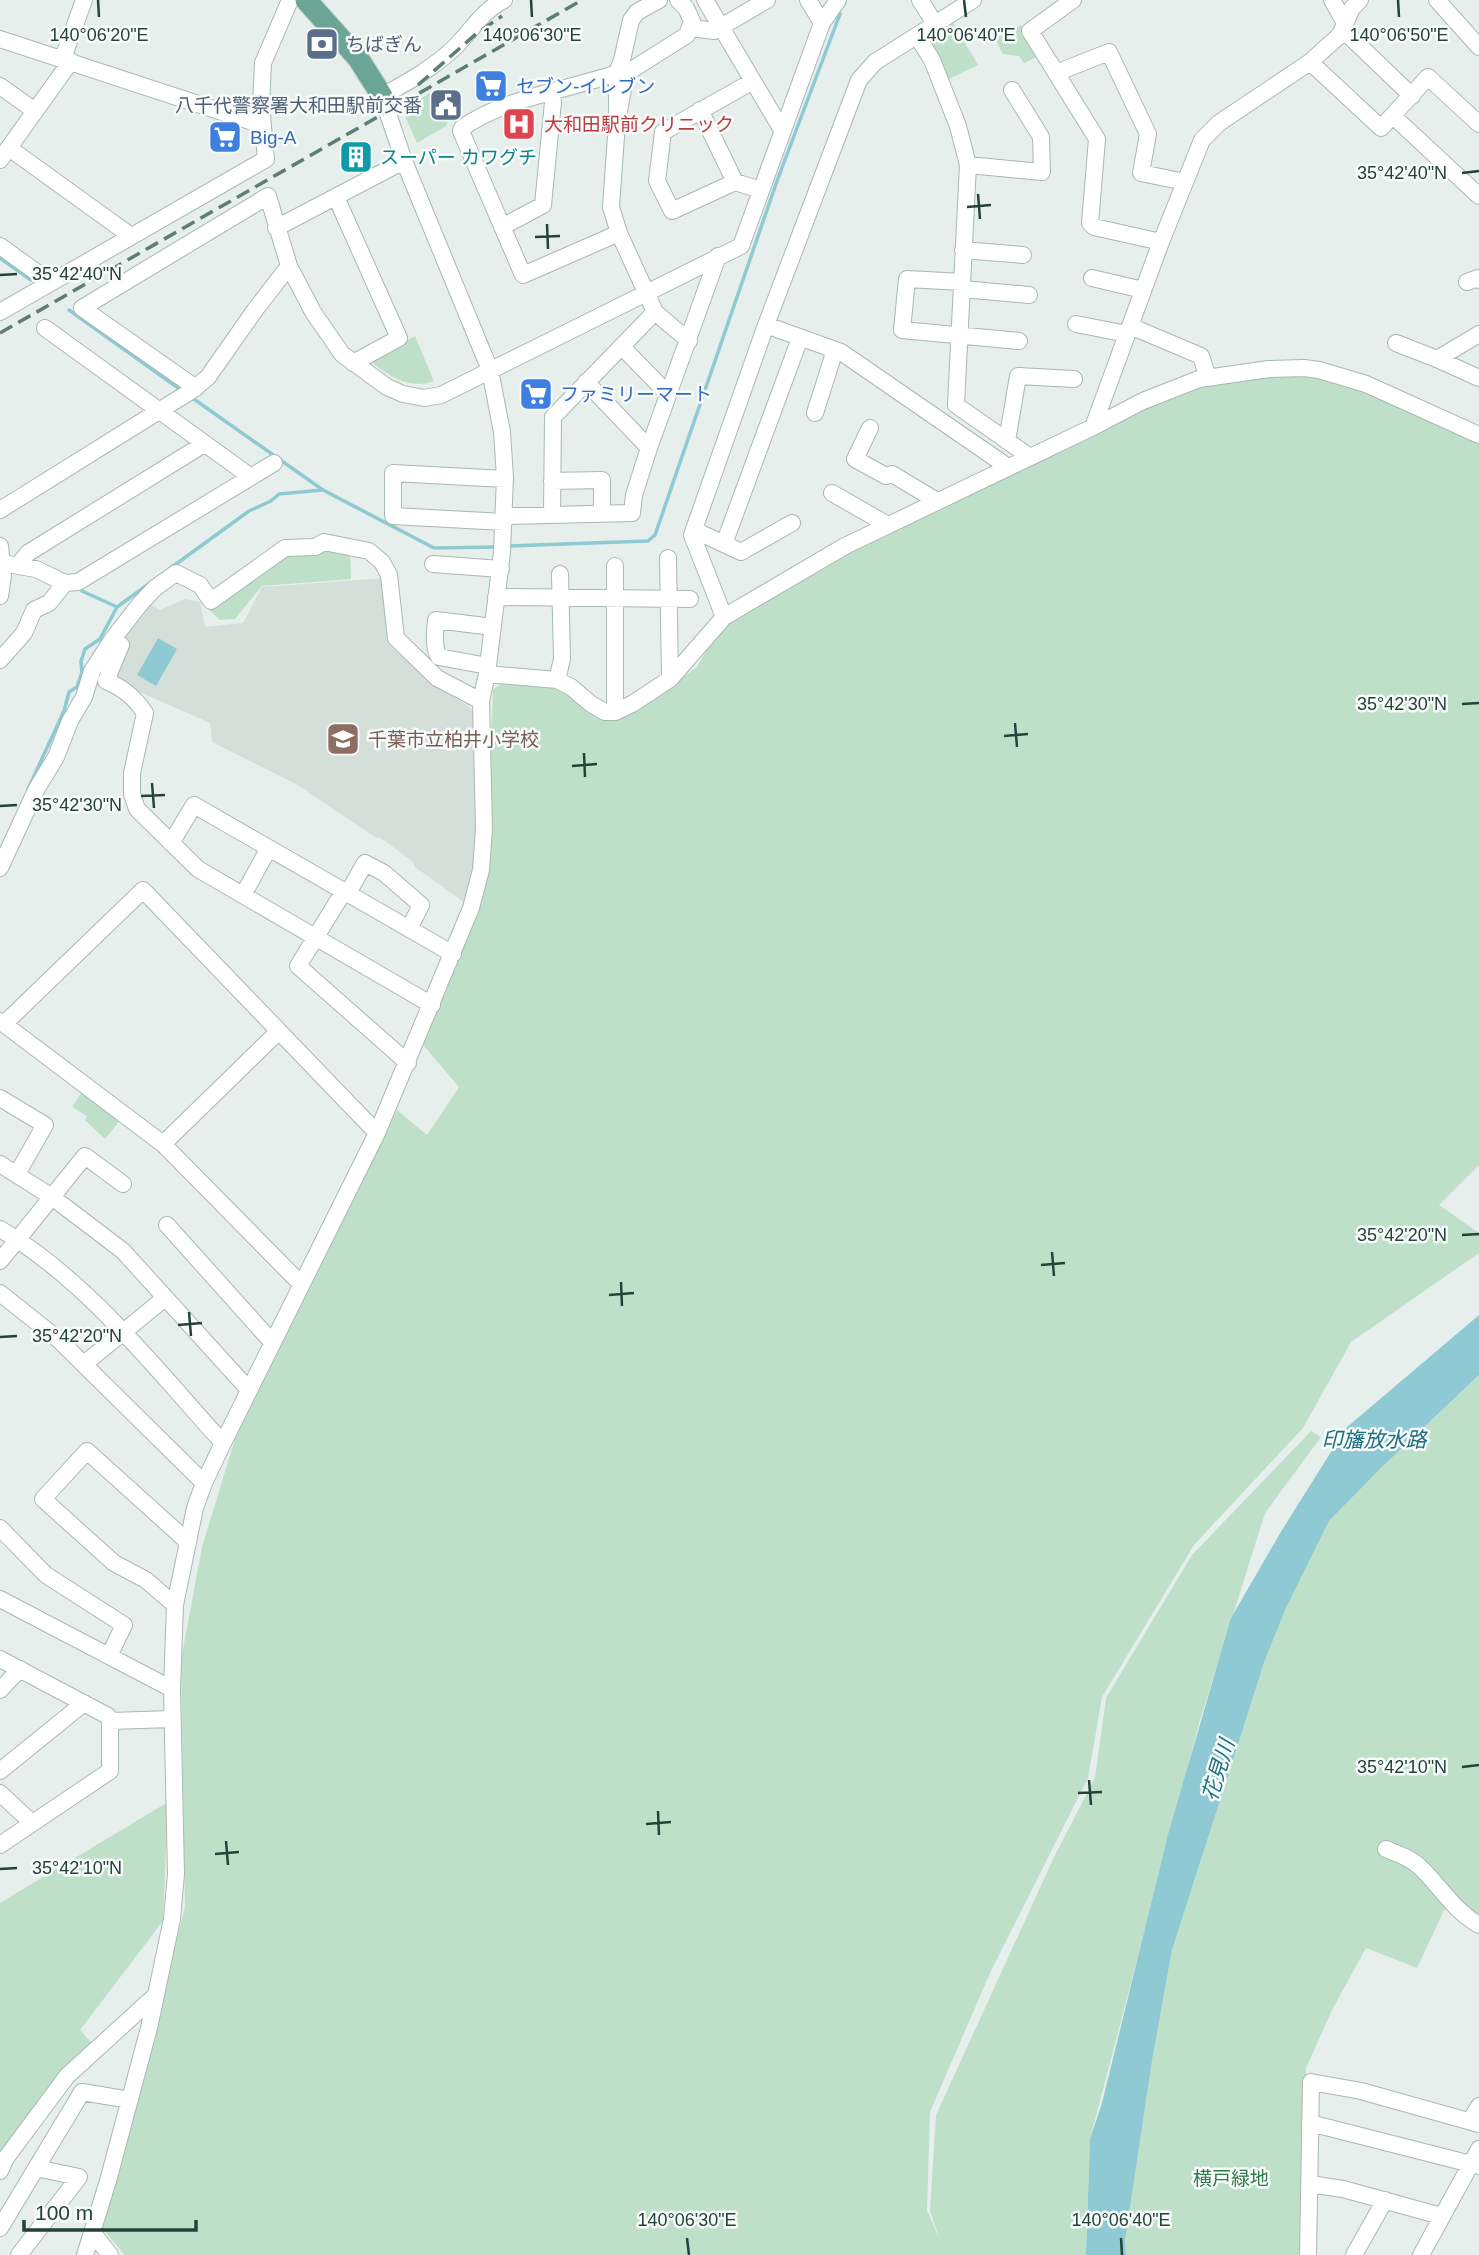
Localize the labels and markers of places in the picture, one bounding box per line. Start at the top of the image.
bank icon: ちばぎん [303,25,341,63]
place label: ちばぎん [346,34,422,55]
supermarket icon: セブン-イレブン [472,67,510,105]
place label: セブン-イレブン [516,76,655,97]
public building icon: 八千代警察署大和田駅前交番 [427,86,465,124]
place label: 八千代警察署大和田駅前交番 [175,95,422,116]
hospital icon: 大和田駅前クリニック [500,105,538,143]
place label: 大和田駅前クリニック [544,114,734,135]
supermarket icon: Big-A [206,118,244,156]
place label: Big-A [250,127,297,148]
building icon: スーパー カワグチ [337,138,375,176]
place label: スーパー カワグチ [380,147,537,168]
supermarket icon: ファミリーマート [517,375,555,413]
place label: ファミリーマート [560,384,712,405]
school or university icon: 千葉市立柏井小学校 [324,720,362,758]
place label: 千葉市立柏井小学校 [368,729,539,750]

